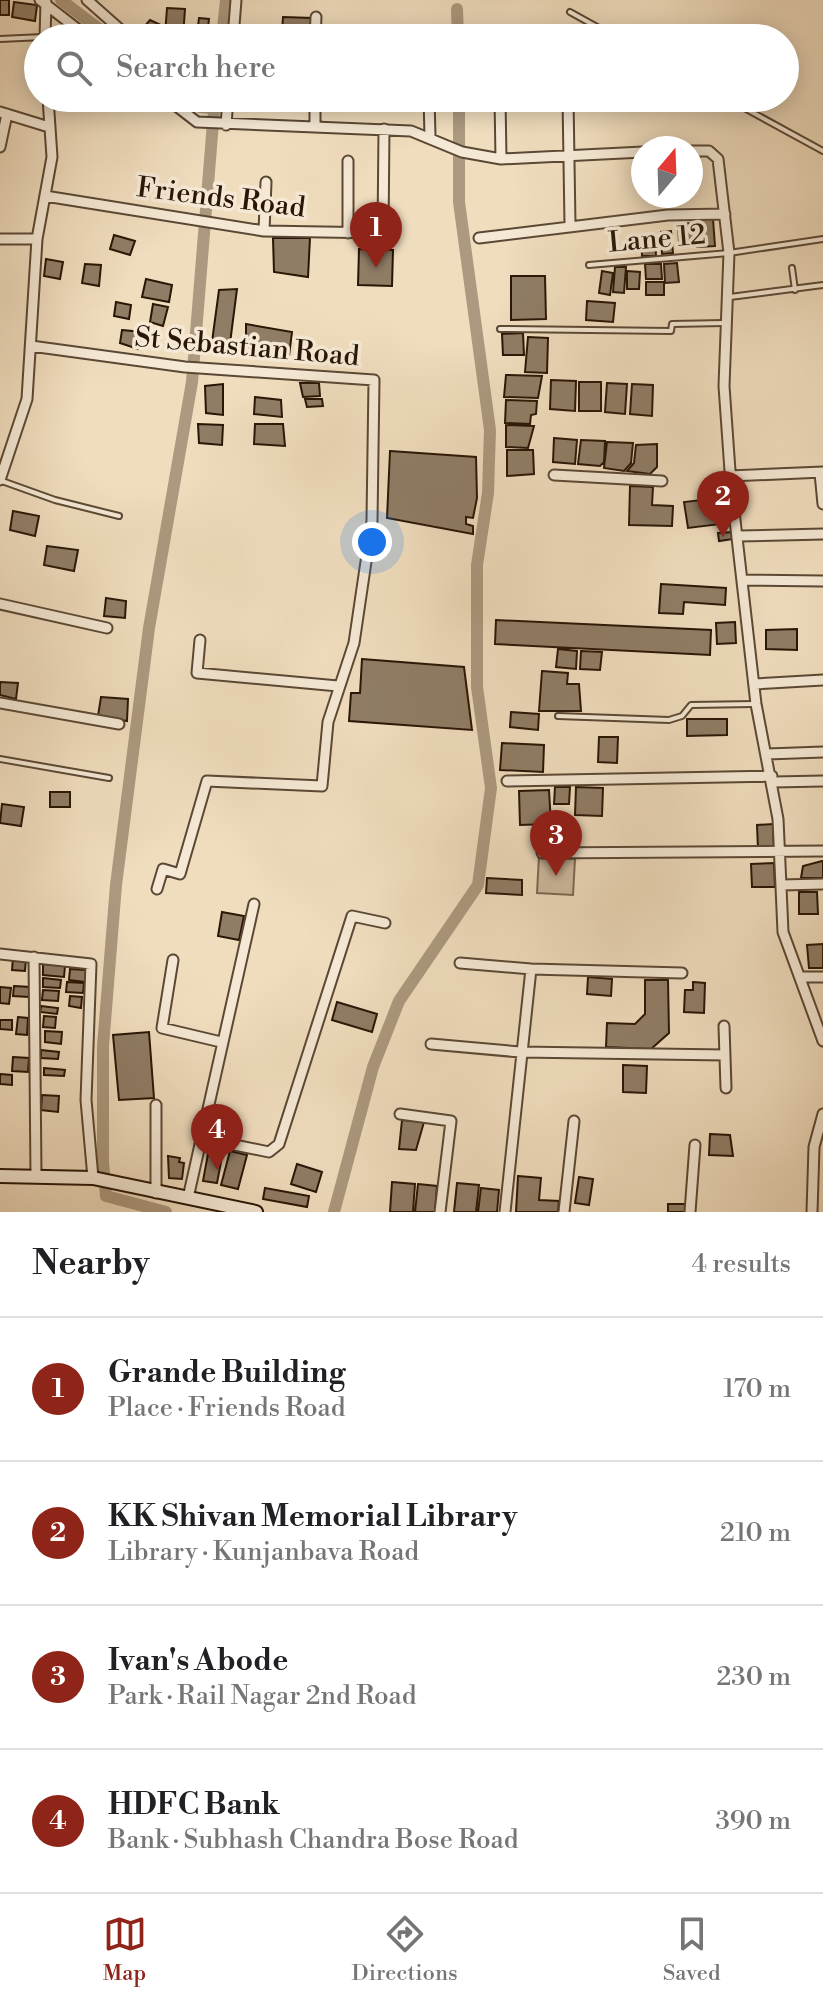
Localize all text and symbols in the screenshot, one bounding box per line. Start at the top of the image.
search box [24,24,799,112]
icon: search [52,46,96,90]
text: Search here [116,49,276,87]
north arrow [631,136,703,208]
street label: Friends Road [135,170,307,226]
pin: 1 [350,202,402,268]
street label: Lane 12 [607,217,707,261]
street label: St Sebastian Road [133,320,361,374]
pin: 2 [697,471,749,537]
your location [352,522,392,562]
pin: 3 [530,810,582,876]
pin: 4 [191,1104,243,1170]
text: Nearby [32,1243,150,1285]
text: 4 results [692,1248,791,1280]
text: Grande Building [108,1354,345,1392]
text: 1 [52,1373,64,1405]
text: 170 m [723,1373,791,1405]
text: Place · Friends Road [108,1392,345,1424]
text: KK Shivan Memorial Library [108,1498,517,1536]
text: 2 [50,1517,66,1549]
text: 210 m [720,1517,791,1549]
text: Library · Kunjanbava Road [108,1536,419,1568]
text: Ivan's Abode [108,1642,288,1680]
text: 3 [50,1661,66,1693]
text: 230 m [716,1661,791,1693]
text: Park · Rail Nagar 2nd Road [108,1680,417,1712]
text: HDFC Bank [108,1786,280,1824]
text: 4 [49,1805,67,1837]
text: 390 m [716,1805,791,1837]
text: Bank · Subhash Chandra Bose Road [108,1824,518,1856]
tab: Map [103,1912,147,1987]
tab: Directions [352,1912,458,1987]
tab: Saved [663,1912,720,1987]

